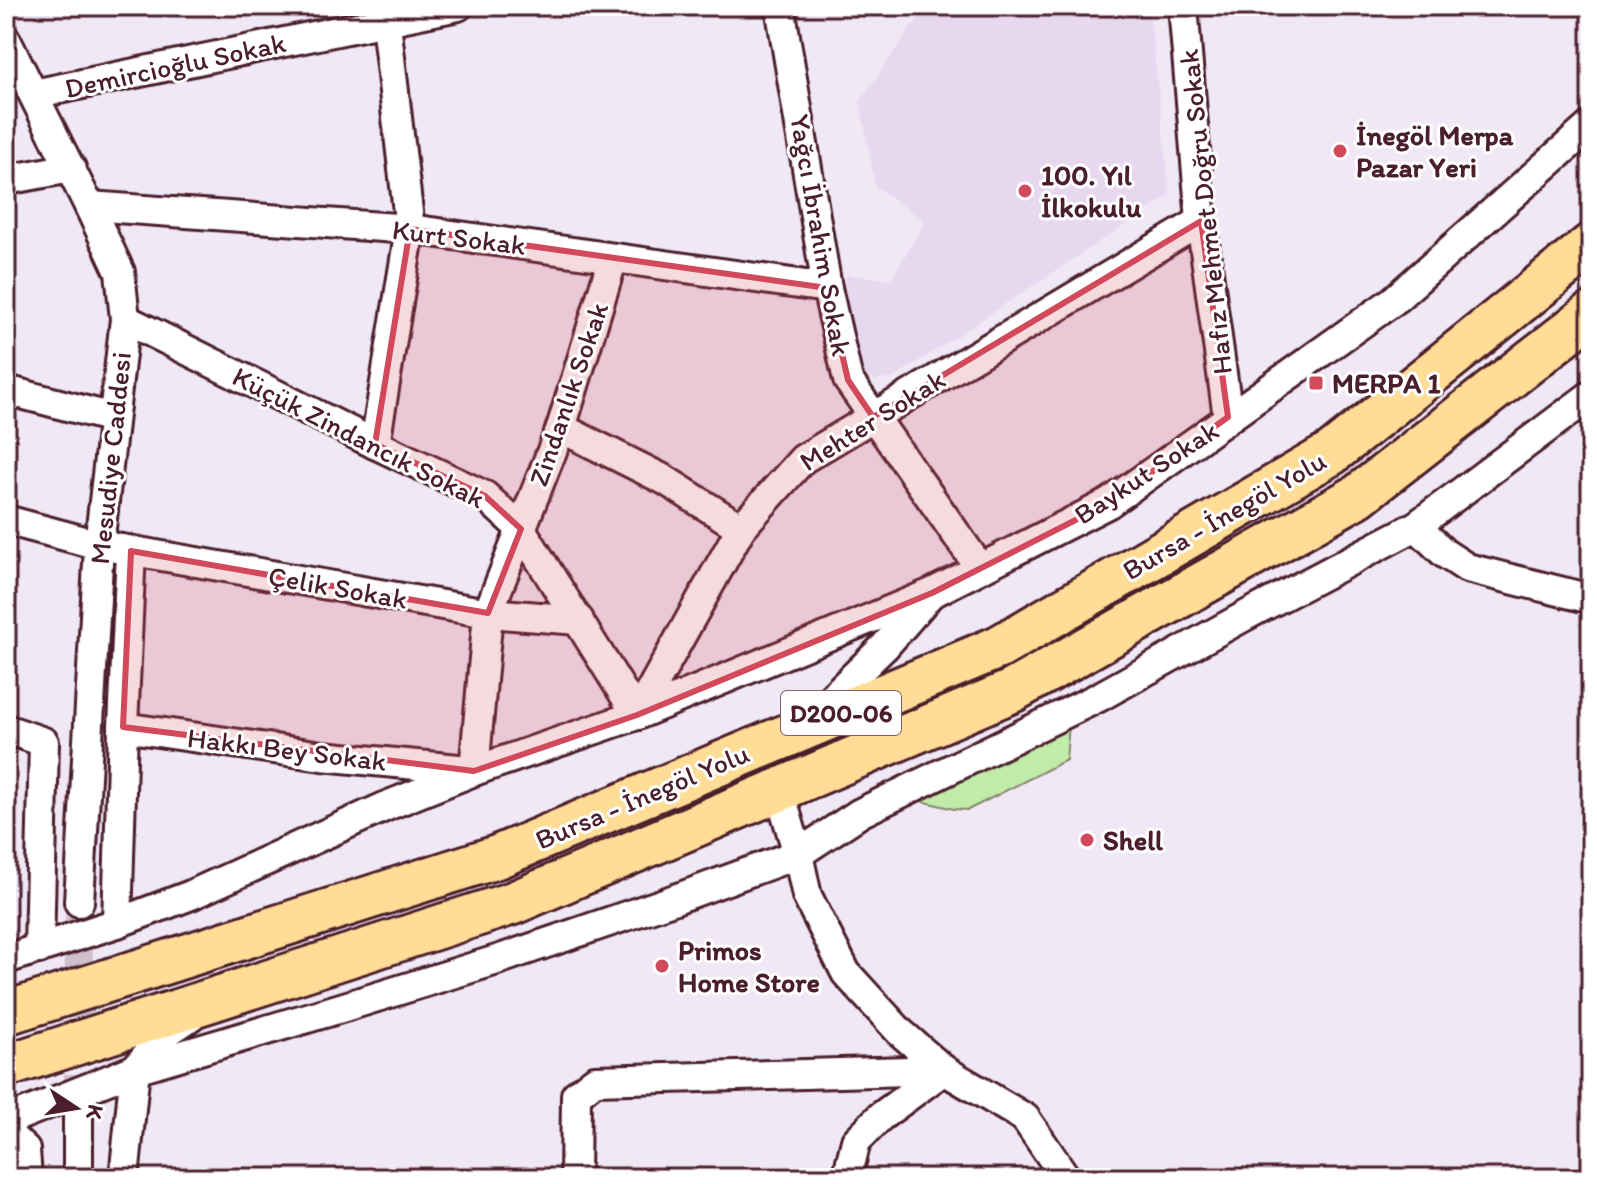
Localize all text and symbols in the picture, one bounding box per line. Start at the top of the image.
street label: Demircioğlu Sokak [61,25,289,105]
street label: Hafız Mehmet Doğru Sokak [1171,47,1239,376]
street label: Yağcı İbrahim Sokak [783,111,859,359]
place label: İnegöl Merpa Pazar Yeri [1356,118,1514,184]
marker: İnegöl Merpa Pazar Yeri [1331,142,1349,160]
place label: 100. Yıl İlkokulu [1041,158,1142,224]
marker: 100. Yıl İlkokulu [1016,182,1034,200]
street label: Kurt Sokak [390,212,528,262]
street label: Zindanlık Sokak [521,297,616,490]
street label: Mesudiye Caddesi [82,350,138,566]
street label: Küçük Zindancık Sokak [227,359,491,516]
street label: Mehter Sokak [793,362,951,478]
place label: MERPA 1 [1332,366,1440,400]
marker: MERPA 1 [1307,374,1325,392]
street label: Baykut Sokak [1067,413,1225,531]
street label: Bursa - İnegöl Yolu [1116,443,1332,587]
street label: Çelik Sokak [266,558,411,616]
road number: D200-06 [781,691,901,735]
street label: Hakkı Bey Sokak [186,720,389,778]
street label: Bursa - İnegöl Yolu [530,736,754,856]
place label: Shell [1103,823,1163,857]
marker: Shell [1078,831,1096,849]
place label: Primos Home Store [678,933,820,999]
marker: Primos Home Store [653,957,671,975]
north arrow [36,1068,116,1148]
text: K [80,1102,110,1123]

